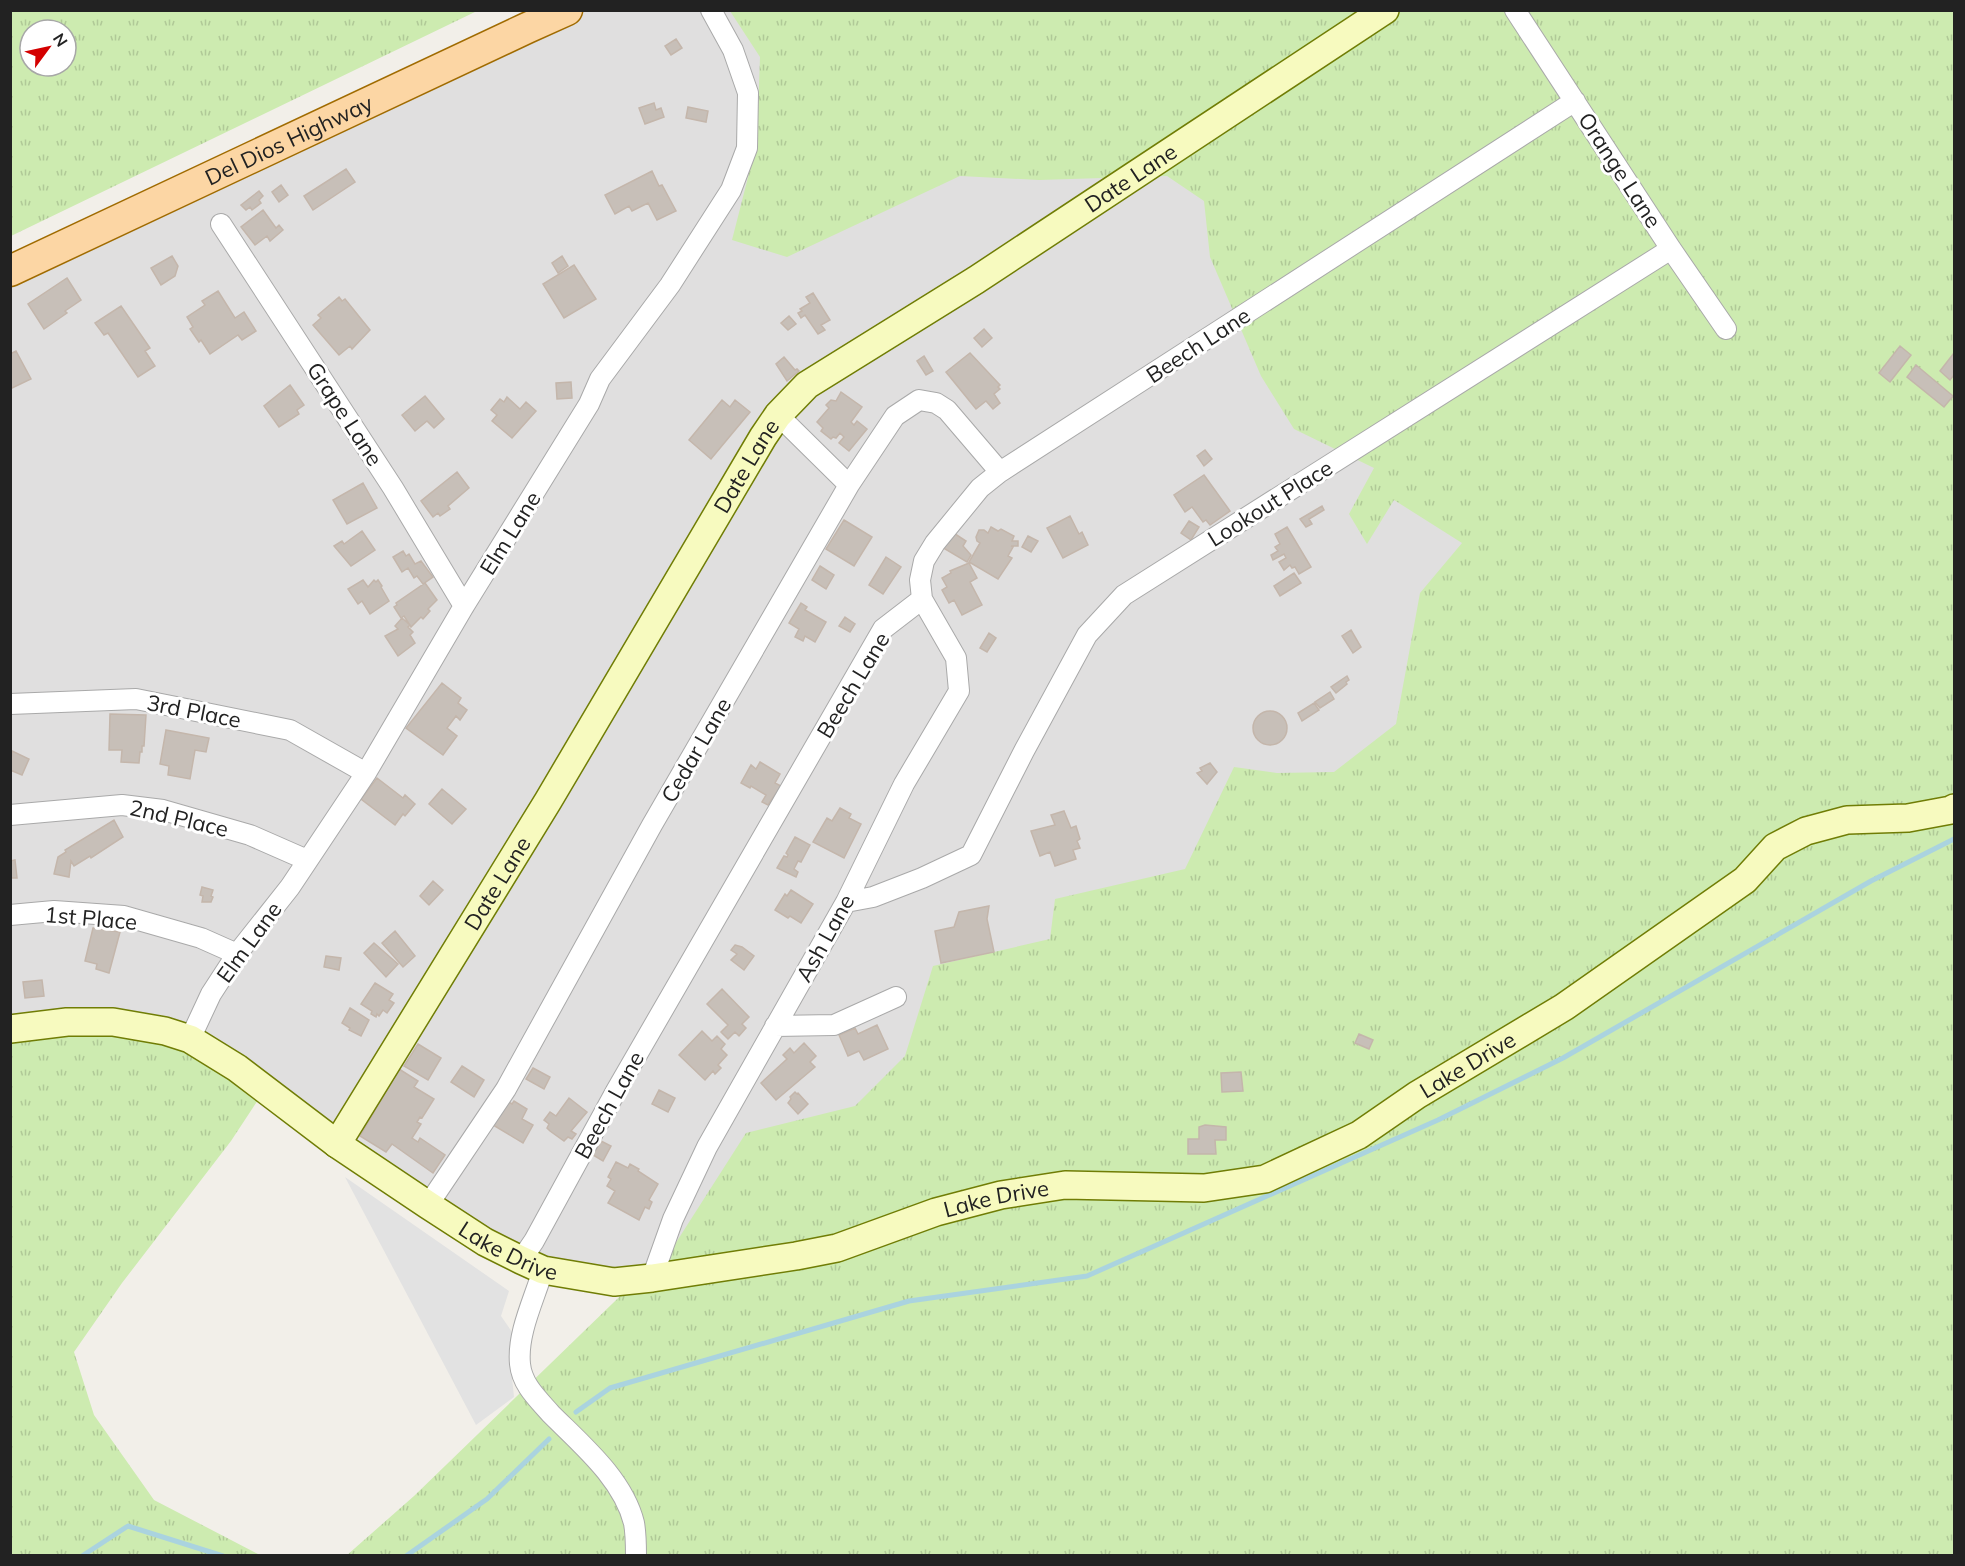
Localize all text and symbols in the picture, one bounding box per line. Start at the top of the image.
north arrow [18,18,78,78]
text: N [49,29,72,50]
street label: Del Dios Highway [200,88,377,191]
street label: Orange Lane [1572,107,1668,233]
street label: Date Lane [1079,137,1182,219]
street label: Beech Lane [1141,301,1255,389]
street label: Grape Lane [301,357,389,471]
street label: Date Lane [707,413,785,518]
street label: Lookout Place [1202,453,1338,553]
street label: Elm Lane [473,486,547,580]
street label: Beech Lane [810,627,896,743]
street label: 3rd Place [145,688,243,734]
street label: Cedar Lane [655,693,737,807]
street label: 2nd Place [127,793,231,843]
street label: Date Lane [458,831,537,935]
street label: Ash Lane [790,889,860,987]
street label: Elm Lane [210,896,288,988]
street label: 1st Place [44,900,138,936]
street label: Lake Drive [1414,1025,1521,1104]
street label: Beech Lane [568,1046,650,1164]
street label: Lake Drive [940,1174,1051,1223]
street label: Lake Drive [454,1215,560,1286]

